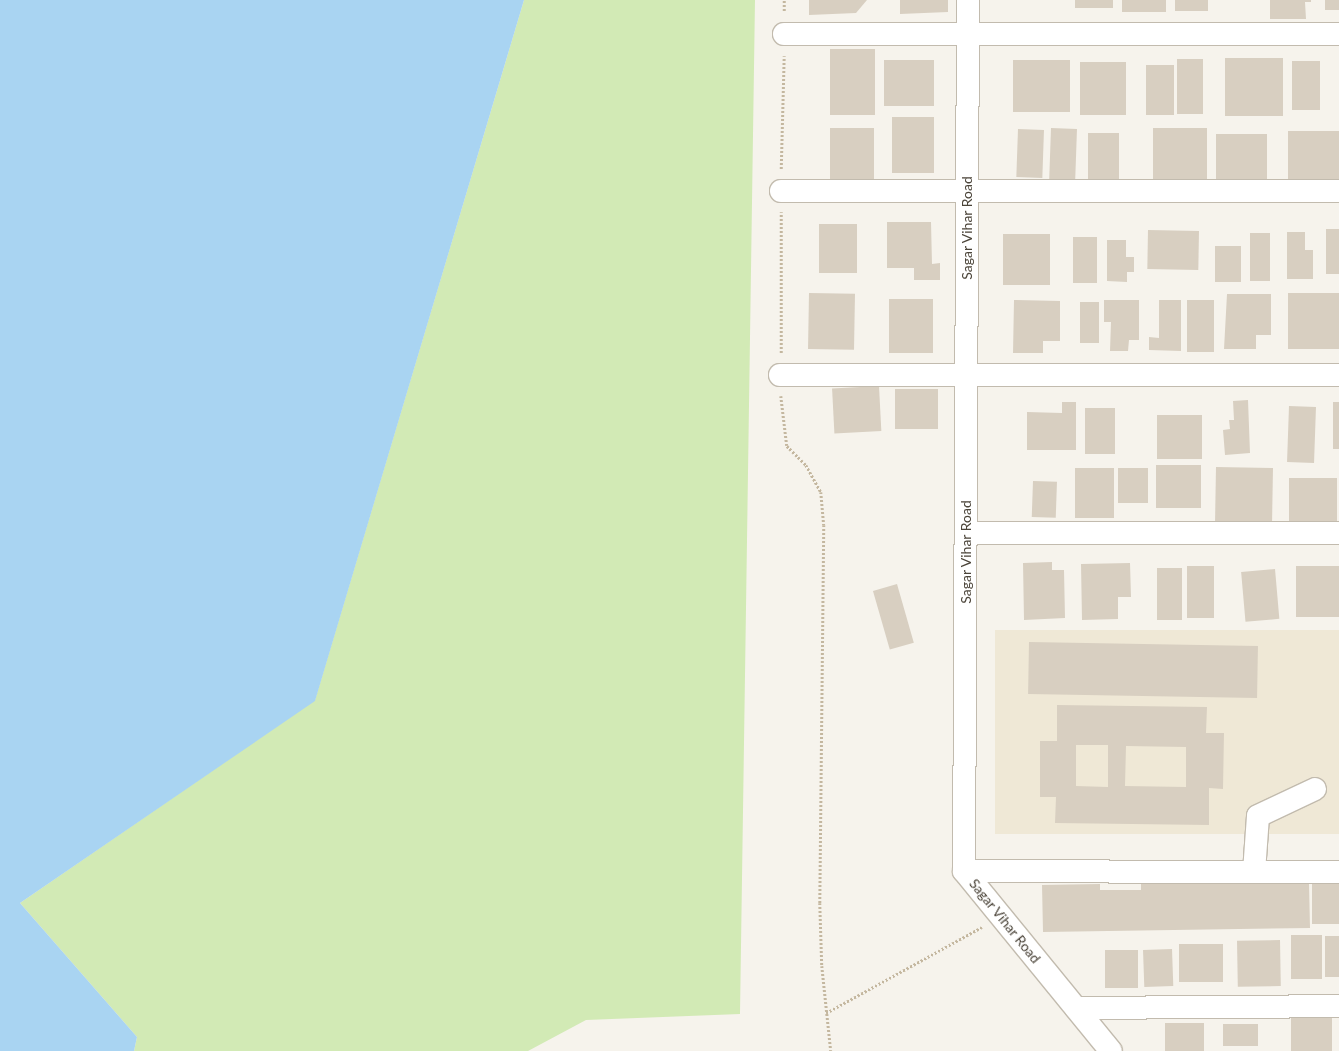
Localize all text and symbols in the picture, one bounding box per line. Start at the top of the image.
street label: Sagar Vihar Road [959,176,975,280]
street label: Sagar Vihar Road [958,500,974,604]
street label: Sagar Vihar Road [966,875,1044,967]

